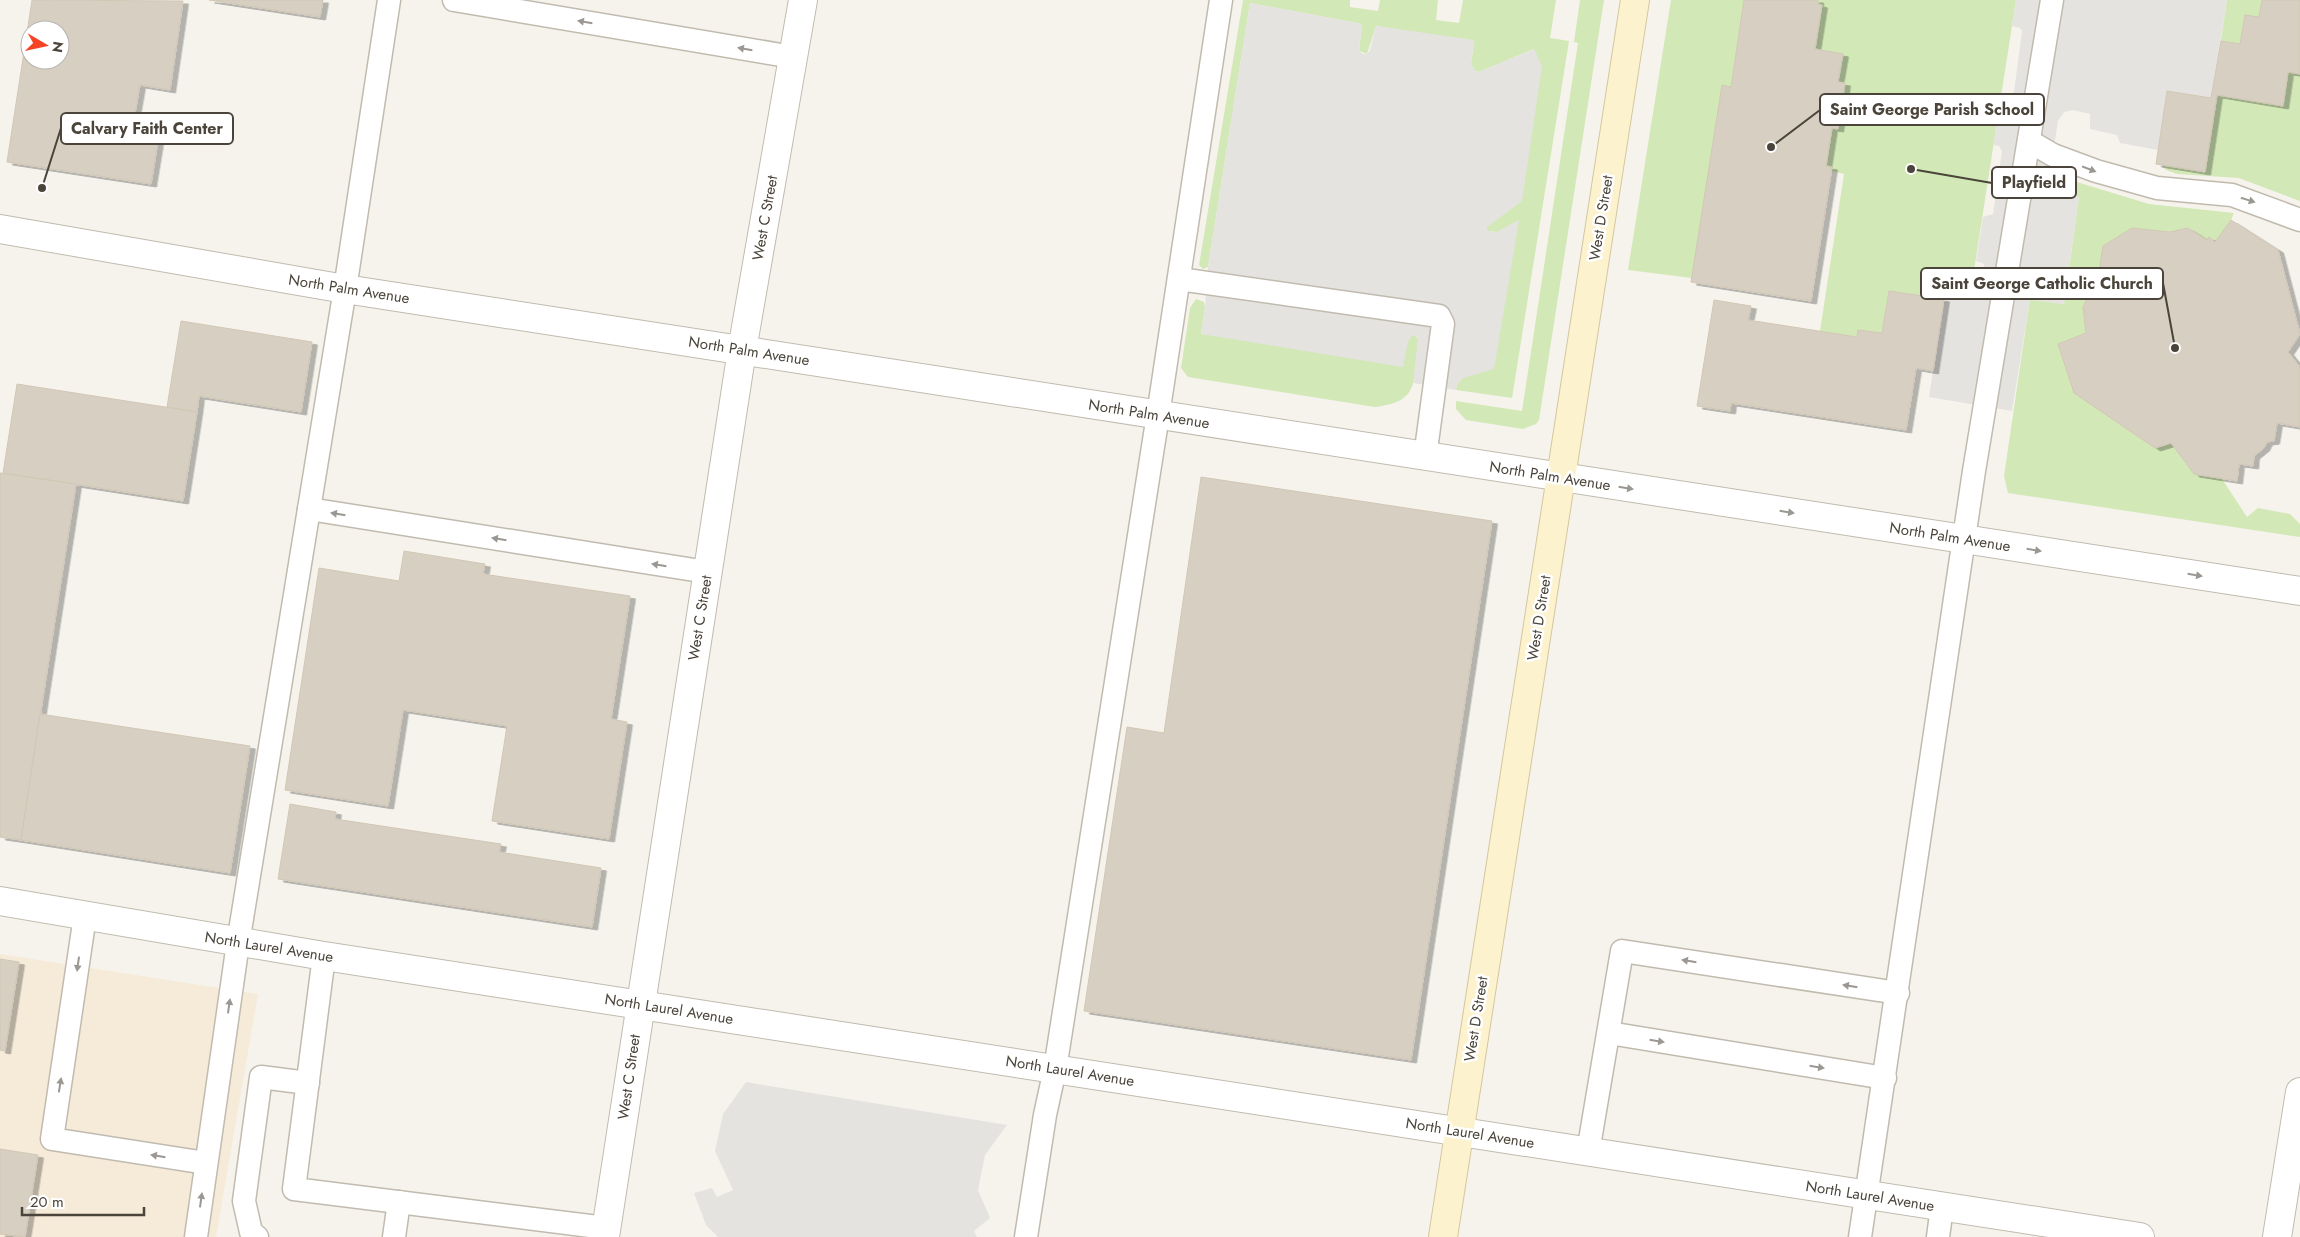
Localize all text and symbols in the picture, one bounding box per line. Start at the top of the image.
one-way arrow [576,18,592,26]
north arrow [20,20,70,70]
text: N [47,40,69,54]
one-way arrow [737,45,753,53]
callout: Saint George Parish School [1820,94,2044,125]
text: Saint George Parish School [1830,98,2034,121]
callout: Calvary Faith Center [61,113,233,144]
text: Calvary Faith Center [71,117,224,140]
one-way arrow [2082,165,2096,173]
callout: Playfield [1992,167,2076,198]
text: Playfield [2002,171,2066,194]
street label: West C Street [747,173,783,262]
street label: West D Street [1583,173,1619,262]
one-way arrow [2241,197,2256,205]
callout: Saint George Catholic Church [1921,268,2163,299]
street label: North Palm Avenue [287,269,411,309]
text: Saint George Catholic Church [1931,272,2153,295]
street label: North Palm Avenue [687,331,811,371]
street label: North Palm Avenue [1087,394,1211,434]
street label: North Palm Avenue [1488,456,1612,496]
one-way arrow [1619,484,1635,492]
one-way arrow [1779,509,1795,517]
one-way arrow [330,510,346,518]
street label: North Palm Avenue [1888,517,2012,557]
one-way arrow [490,535,506,543]
one-way arrow [2027,546,2043,554]
one-way arrow [651,560,667,568]
one-way arrow [2187,571,2203,579]
street label: West C Street [682,573,718,662]
street label: West D Street [1521,573,1557,662]
street label: North Laurel Avenue [203,926,335,968]
one-way arrow [74,957,82,973]
one-way arrow [1681,957,1697,965]
street label: West D Street [1458,974,1494,1063]
one-way arrow [1841,981,1857,989]
street label: North Laurel Avenue [603,988,735,1030]
one-way arrow [225,998,233,1014]
street label: West C Street [612,1032,646,1121]
one-way arrow [1649,1037,1665,1045]
street label: North Laurel Avenue [1004,1050,1136,1092]
one-way arrow [1809,1063,1825,1071]
one-way arrow [57,1077,65,1093]
street label: North Laurel Avenue [1404,1112,1536,1154]
one-way arrow [150,1151,166,1159]
street label: North Laurel Avenue [1804,1175,1936,1217]
scale bar [22,1184,145,1216]
text: 20 m [30,1191,64,1213]
one-way arrow [197,1192,205,1208]

